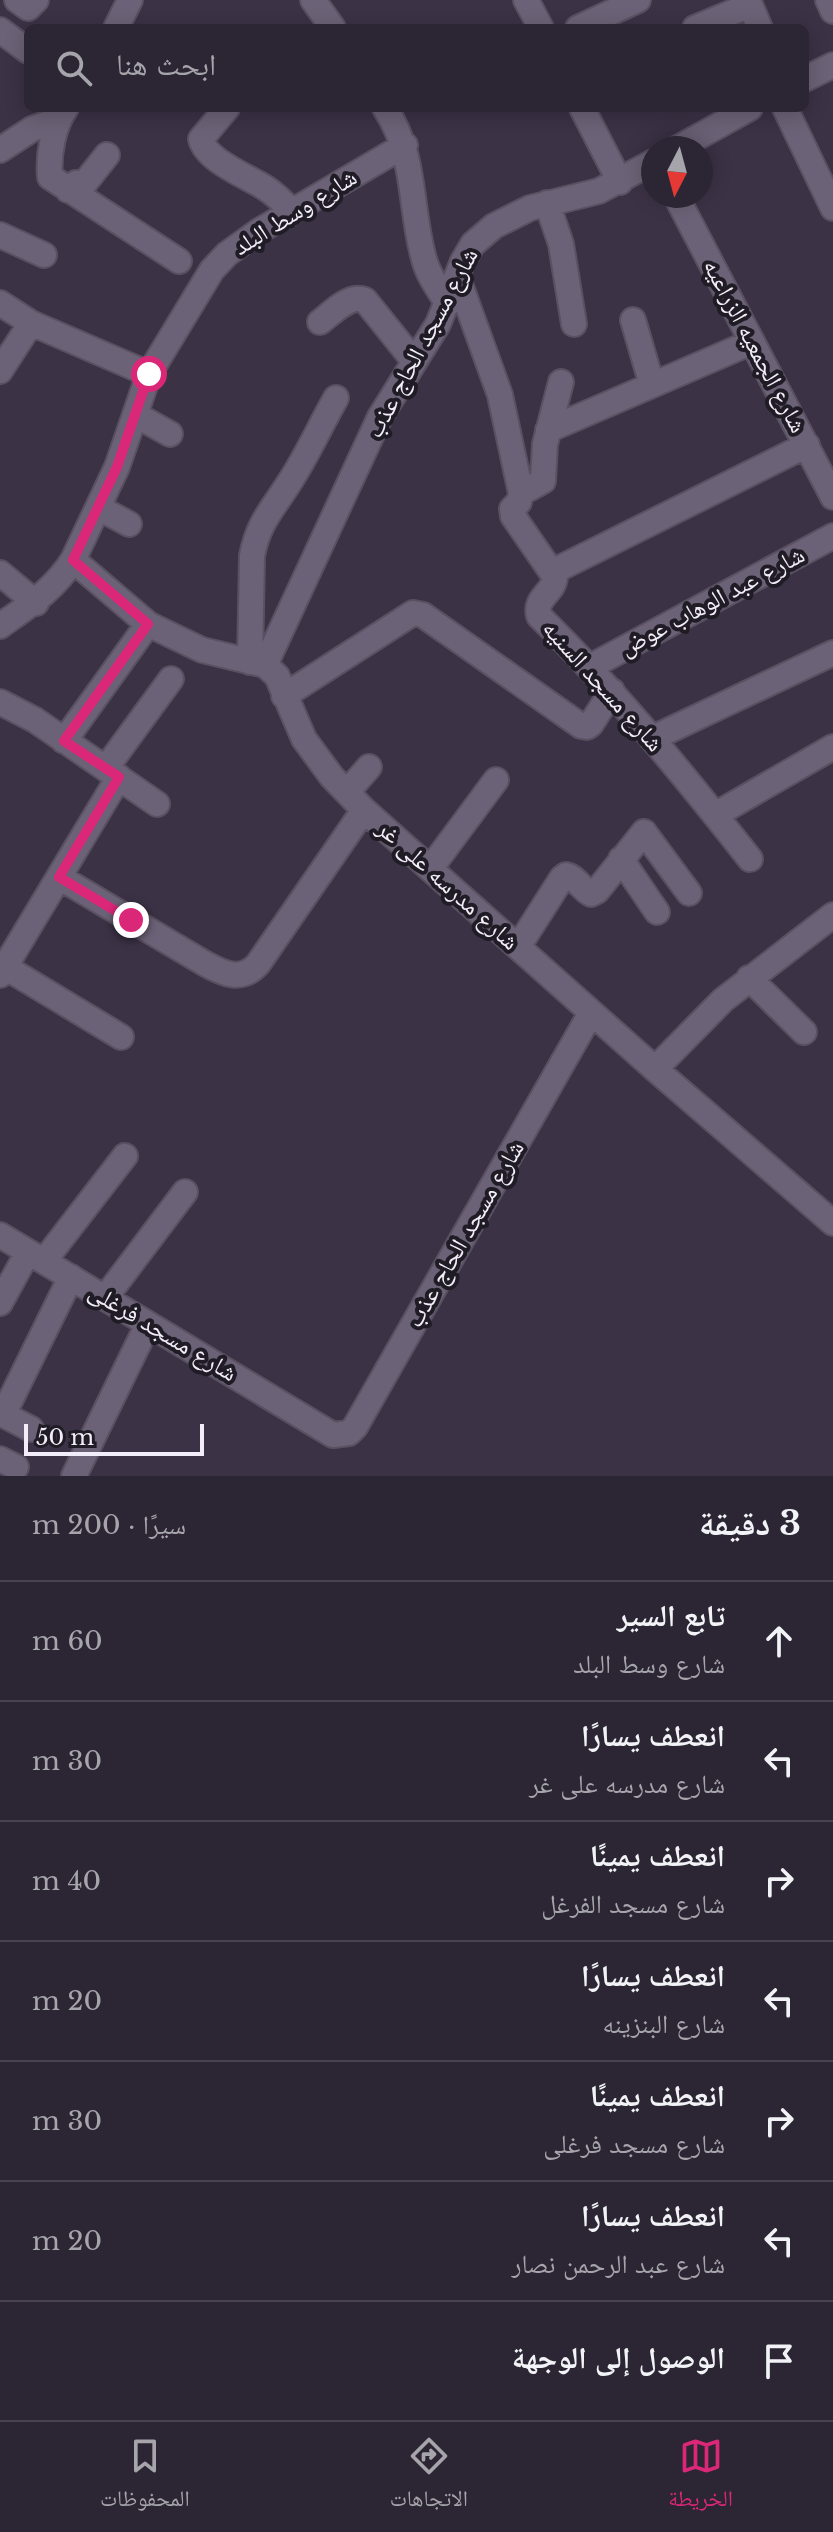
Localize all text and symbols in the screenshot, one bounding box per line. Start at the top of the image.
search box [24,24,809,112]
icon: search [52,46,96,90]
text: ابحث هنا [116,46,216,83]
north arrow [641,136,713,208]
street label: شارع وسط البلد [228,162,362,262]
street label: شارع مسجد الحاج عذب [359,243,485,443]
street label: شارع الجمعيه الزراعيه [697,254,813,438]
route start [131,356,167,392]
street label: شارع عبد الوهاب عوض [614,540,810,662]
street label: شارع مسجد السنيه [536,614,670,758]
street label: شارع مدرسه على غر [370,813,525,957]
route end [113,902,149,938]
street label: شارع مسجد الحاج عذب [399,1135,531,1333]
street label: شارع مسجد فرغلى [83,1276,243,1388]
scale bar [24,1420,204,1456]
text: 50 m [36,1424,94,1451]
text: 3 دقيقة [699,1502,801,1544]
text: سيرًا · 200 m [32,1509,186,1541]
text: تابع السير [617,1597,725,1634]
icon: ahead [757,1619,801,1663]
text: 60 m [32,1625,103,1657]
text: شارع وسط البلد [573,1648,725,1680]
text: انعطف يسارًا [581,1717,725,1754]
icon: left [757,1739,801,1783]
text: 30 m [32,1745,102,1777]
text: شارع مدرسه على غر [529,1768,725,1800]
text: انعطف يمينًا [590,1837,725,1874]
icon: right [757,1859,801,1903]
text: 40 m [32,1865,101,1897]
text: شارع مسجد الفرغل [541,1888,725,1920]
text: انعطف يسارًا [581,1957,725,1994]
icon: left [757,1979,801,2023]
text: 20 m [32,1985,102,2017]
text: شارع البنزينه [602,2008,725,2040]
text: انعطف يمينًا [590,2077,725,2114]
icon: right [757,2099,801,2143]
text: 30 m [32,2105,102,2137]
text: شارع مسجد فرغلى [543,2128,725,2160]
text: انعطف يسارًا [581,2197,725,2234]
icon: left [757,2219,801,2263]
text: 20 m [32,2225,102,2257]
text: شارع عبد الرحمن نصار [511,2248,725,2280]
text: الوصول إلى الوجهة [512,2339,725,2376]
icon: arrive [757,2339,801,2383]
tab: المحفوظات [100,2434,190,2520]
tab: الاتجاهات [390,2434,468,2520]
tab: الخريطة [668,2434,733,2520]

